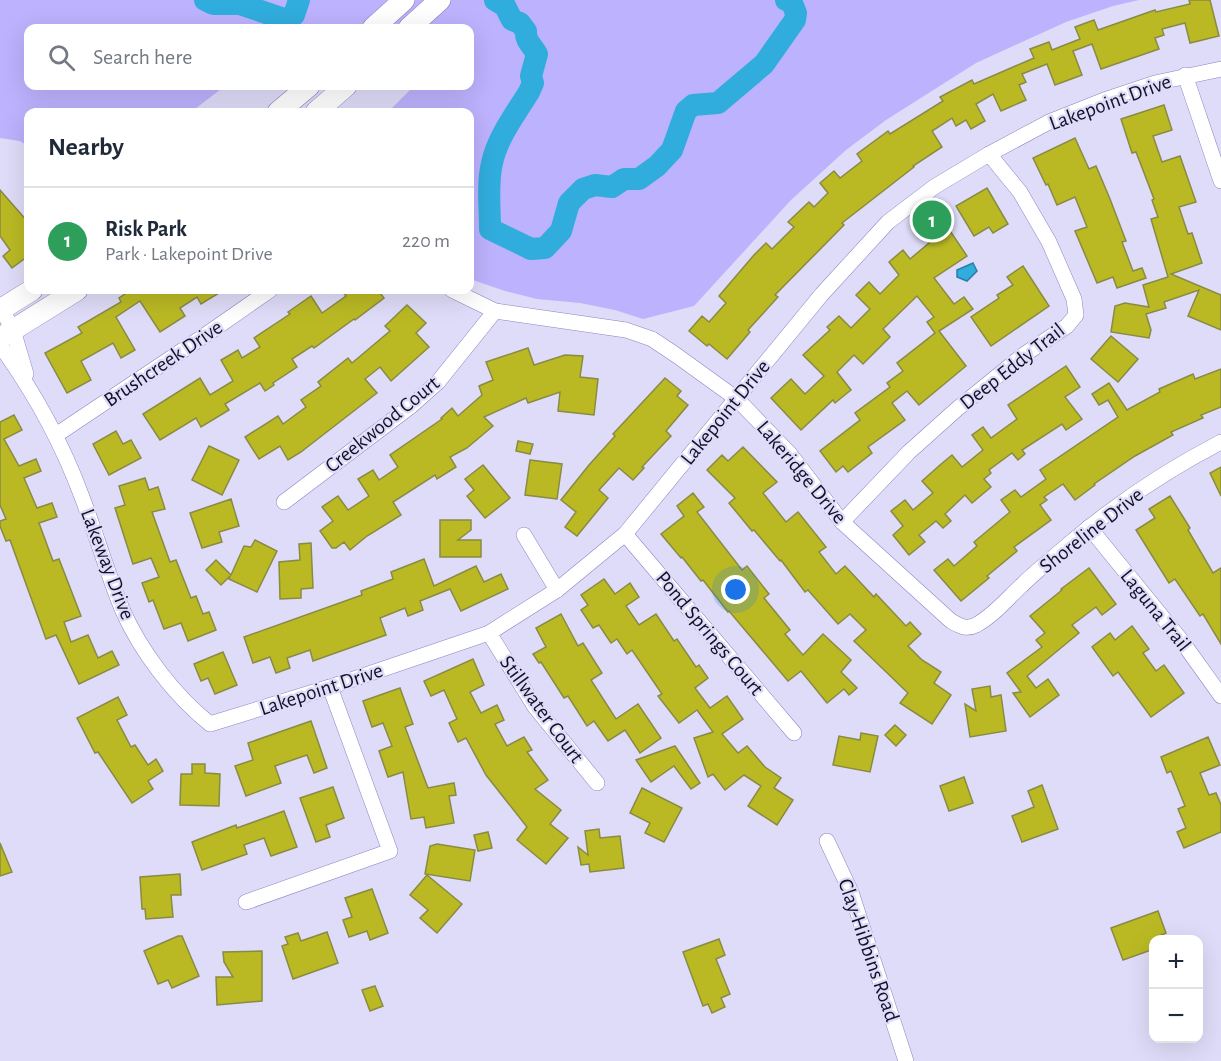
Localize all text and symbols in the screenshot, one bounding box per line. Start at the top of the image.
search box [24,24,474,90]
icon: search [45,41,78,74]
text: Search here [93,46,192,68]
street label: Lakepoint Drive [1046,71,1174,134]
text: Nearby [48,134,124,160]
pin: 1 [912,198,952,242]
text: Risk Park [105,218,187,240]
text: 1 [64,231,71,251]
text: 220 m [402,231,450,251]
text: Park · Lakepoint Drive [105,244,273,264]
street label: Brushcreek Drive [100,316,226,411]
street label: Deep Eddy Trail [956,319,1069,414]
street label: Lakepoint Drive [677,356,774,469]
street label: Creekwood Court [321,372,443,477]
street label: Lakeridge Drive [753,417,851,528]
street label: Shoreline Drive [1036,484,1147,577]
street label: Lakeway Drive [77,506,138,622]
street label: Laguna Trail [1116,565,1195,655]
street label: Pond Springs Court [652,567,768,700]
your location [721,575,750,604]
street label: Stillwater Court [496,652,587,767]
street label: Lakepoint Drive [257,660,385,719]
street label: Clay-Hibbins Road [834,876,903,1024]
map controls [1149,935,1203,1043]
button: + [1149,935,1203,989]
button: − [1149,989,1203,1043]

